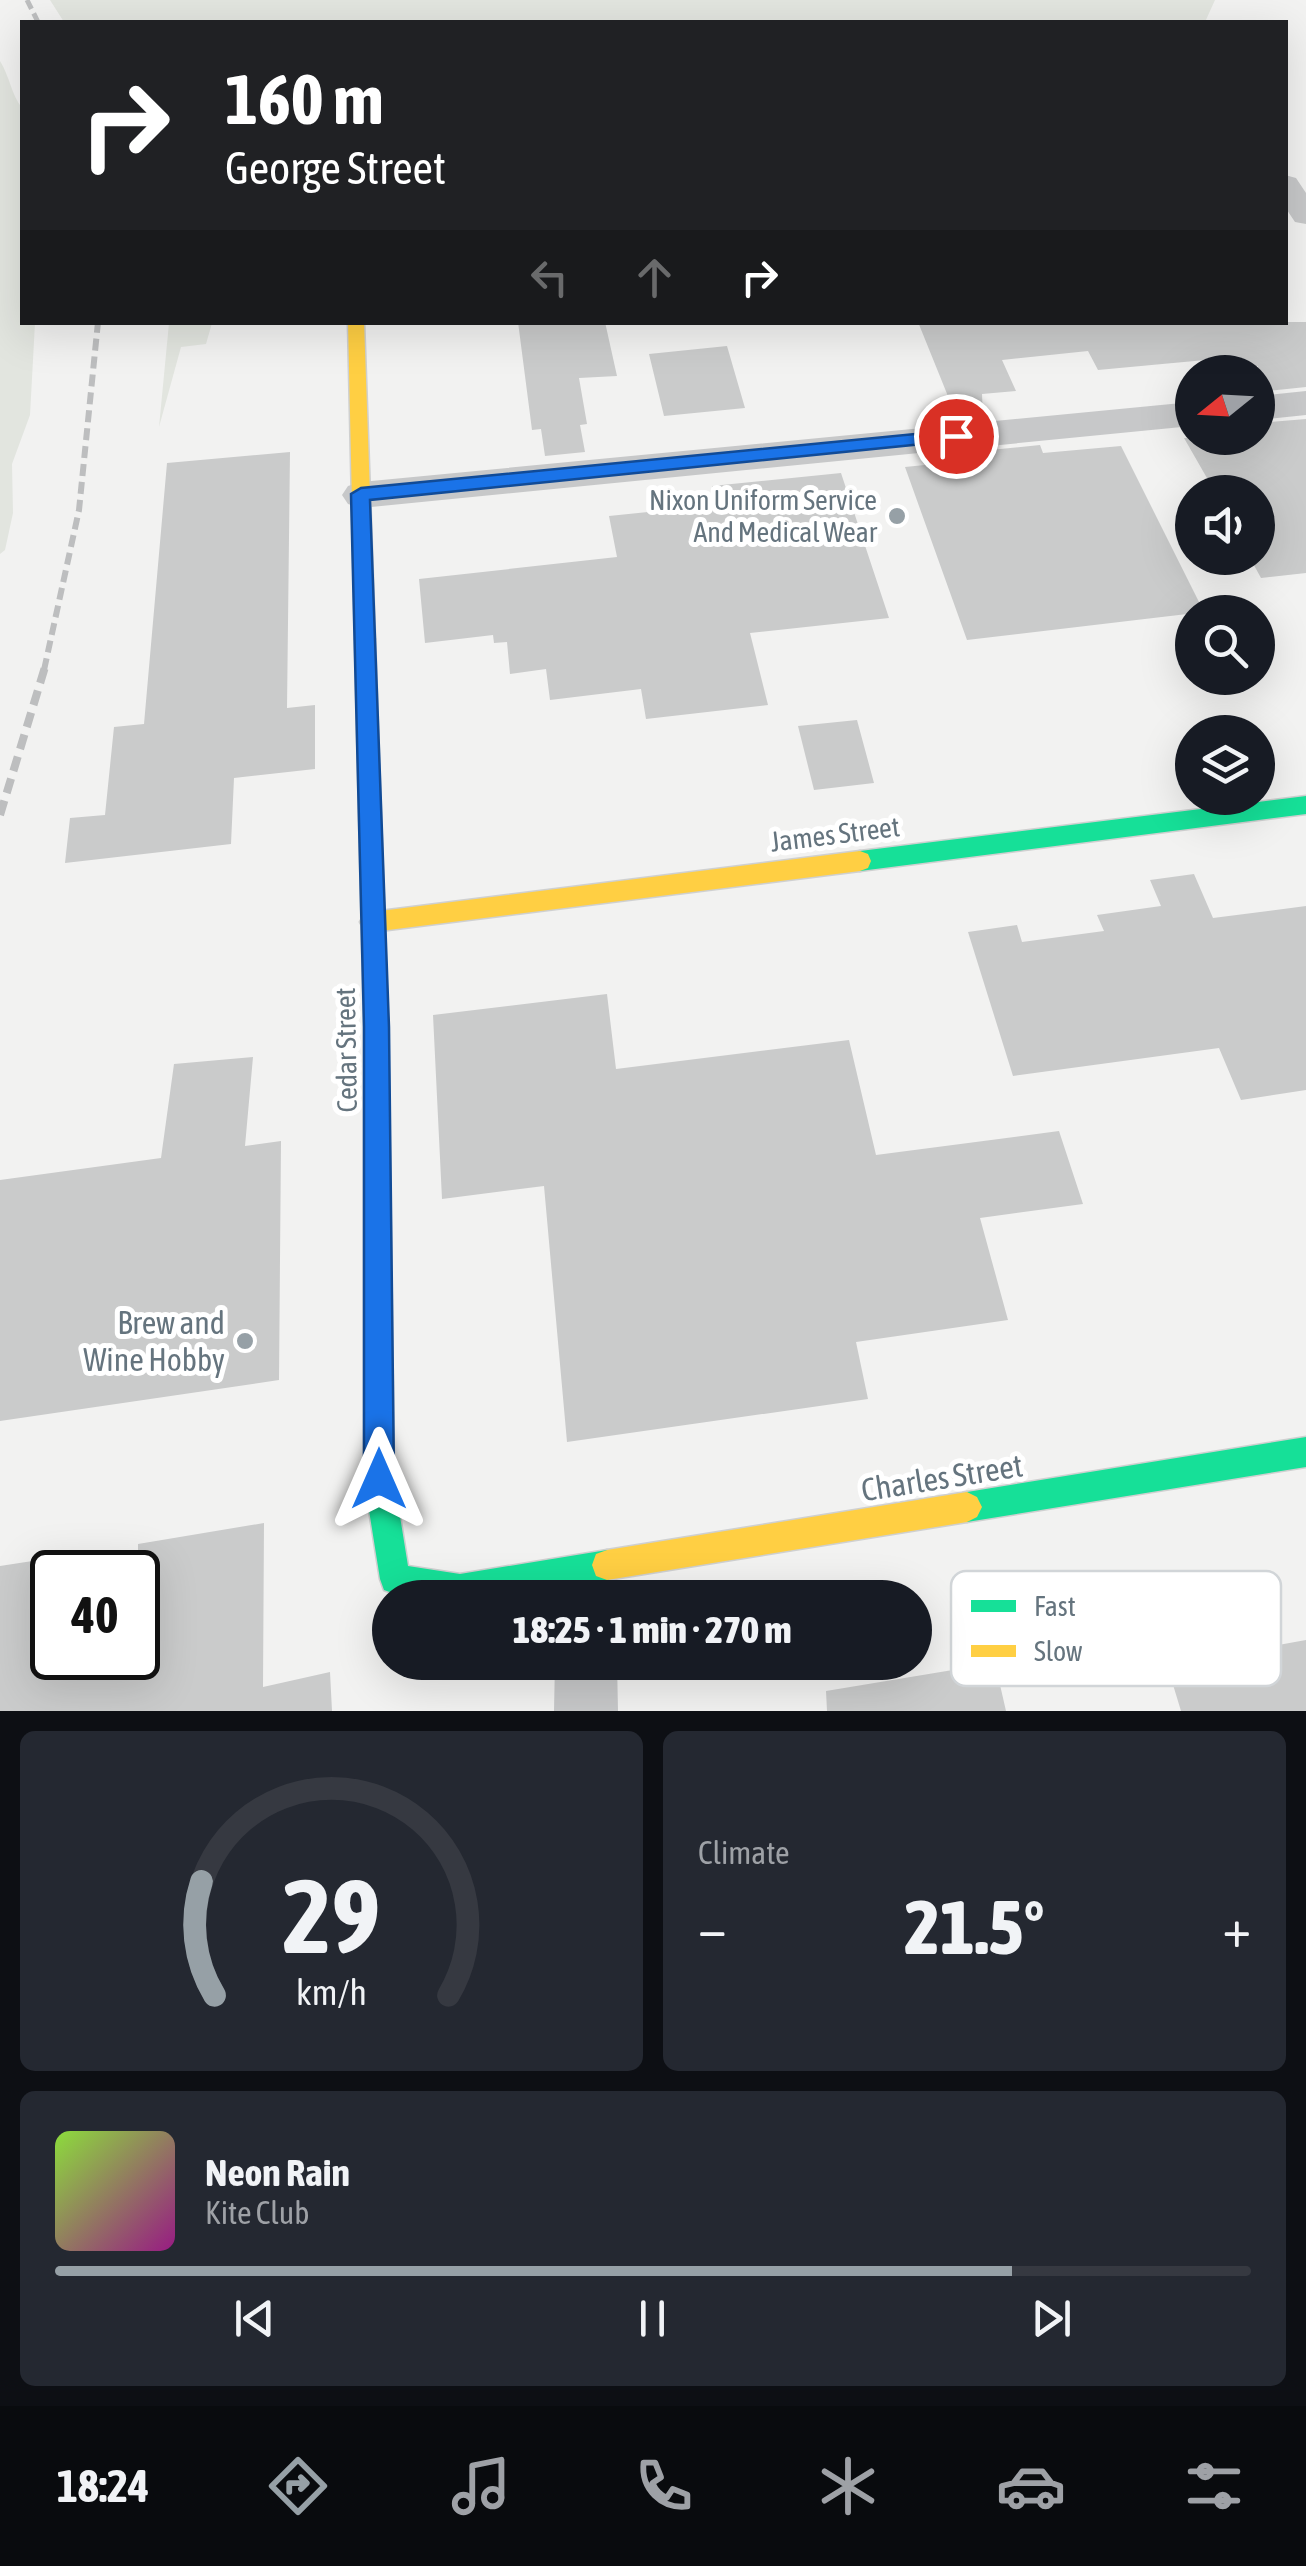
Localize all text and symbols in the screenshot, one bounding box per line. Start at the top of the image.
text: 160 m [225,59,384,139]
icon: right [60,60,190,190]
text: George Street [225,142,446,194]
icon: left [522,250,577,305]
icon: ahead [627,250,682,305]
icon: right [732,250,787,305]
north arrow [1175,355,1275,455]
map controls [1175,355,1275,815]
pin [914,394,999,479]
icon: arrive [929,409,984,464]
button: sound [1175,475,1275,575]
place label: Nixon Uniform Service And Medical Wear [649,484,878,548]
marker: Nixon Uniform Service And Medical Wear [886,505,908,527]
button: search [1175,595,1275,695]
button: layers [1175,715,1275,815]
street label: James Street [769,810,901,858]
street label: Cedar Street [329,987,363,1113]
place label: Brew and Wine Hobby [83,1304,225,1378]
marker: Brew and Wine Hobby [234,1330,256,1352]
position arrow [327,1427,431,1531]
street label: Charles Street [859,1446,1025,1509]
speed limit sign: 40 [30,1550,160,1680]
legend [951,1571,1281,1686]
text: Fast [1034,1590,1076,1622]
text: 18:25 · 1 min · 270 m [512,1608,792,1651]
text: Slow [1034,1635,1083,1667]
text: Climate [698,1834,790,1871]
text: 29 [283,1856,380,1975]
text: 21.5° [905,1884,1044,1970]
text: − [698,1896,727,1959]
text: + [1222,1896,1251,1959]
text: km/h [296,1972,367,2013]
text: Neon Rain [205,2151,350,2194]
text: Kite Club [205,2194,309,2231]
icon: previous [227,2291,282,2346]
icon: pause [625,2291,680,2346]
icon: next [1024,2291,1079,2346]
icon: directions [263,2451,333,2521]
icon: music [446,2451,516,2521]
icon: phone [629,2451,699,2521]
icon: climate [813,2451,883,2521]
icon: car [996,2451,1066,2521]
icon: filters [1179,2451,1249,2521]
text: 18:24 [57,2460,149,2512]

